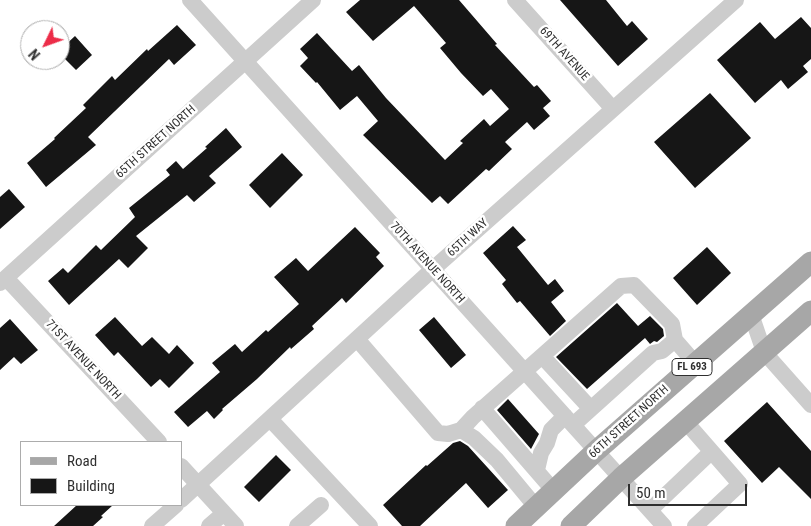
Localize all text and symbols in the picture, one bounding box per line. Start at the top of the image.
north arrow [20,20,70,70]
street label: 69TH AVENUE [536,24,592,84]
text: N [26,46,43,63]
street label: 65TH STREET NORTH [113,102,199,182]
street label: 65TH WAY [445,216,491,260]
street label: 70TH AVENUE NORTH [387,219,467,307]
street label: 71ST AVENUE NORTH [43,317,123,403]
road number: FL 693 [672,358,712,376]
street label: 66TH STREET NORTH [586,382,672,462]
legend [20,441,182,506]
text: Road [67,452,97,470]
scale bar [631,474,750,506]
text: Building [67,477,115,495]
text: 50 m [636,484,666,502]

